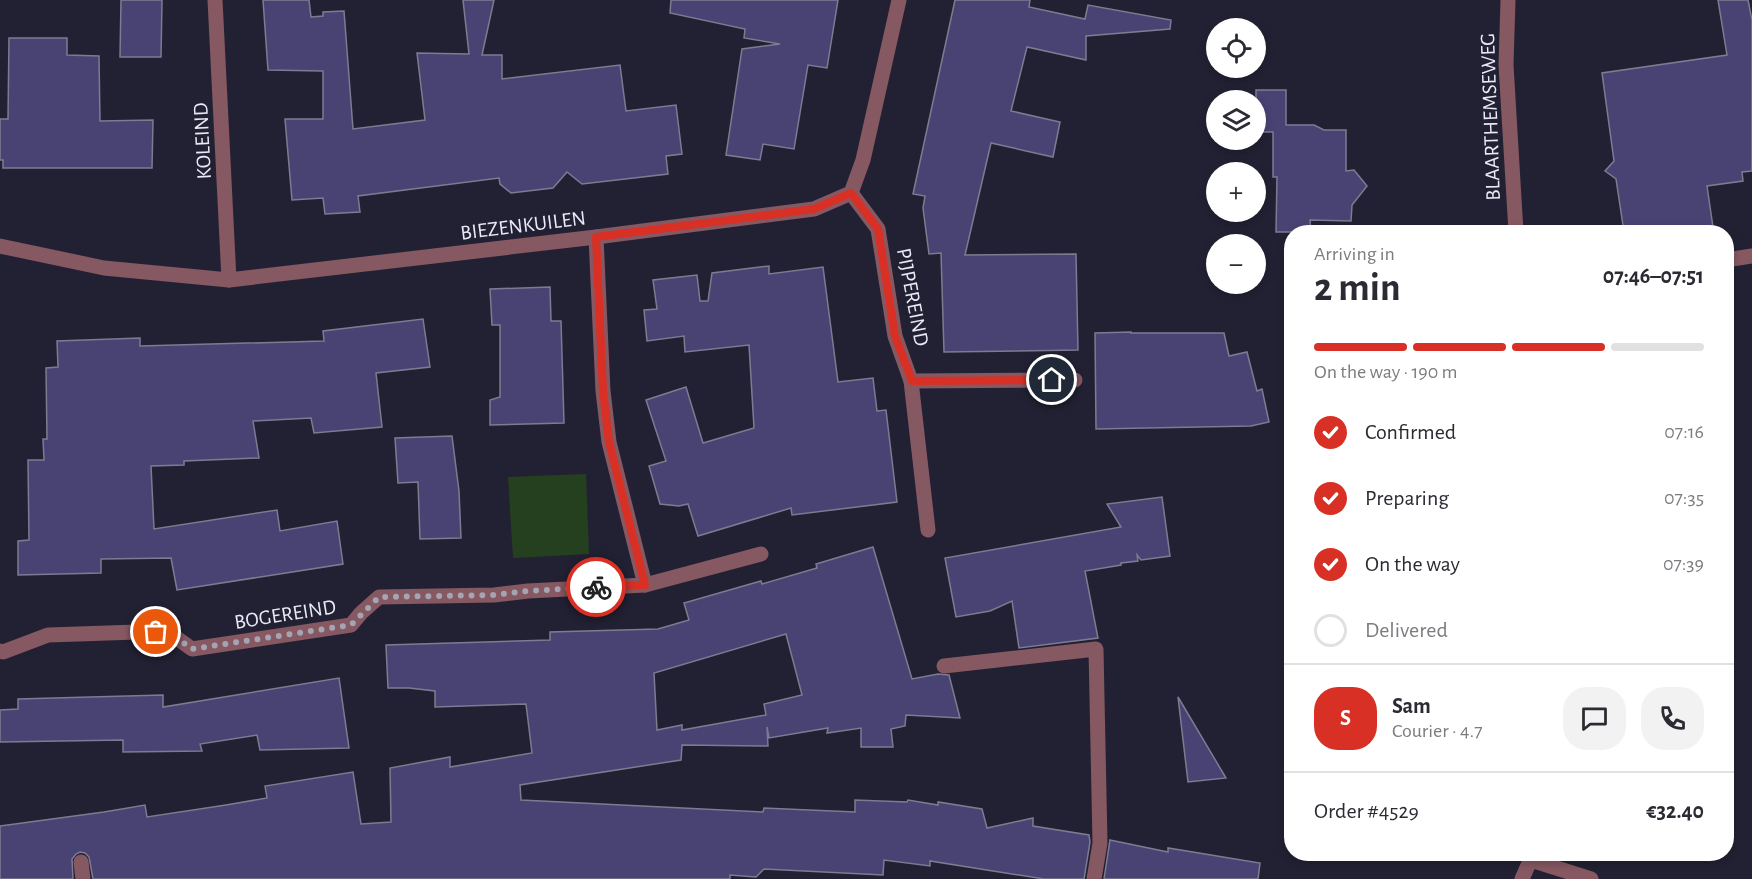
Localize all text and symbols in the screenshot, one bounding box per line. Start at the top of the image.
map controls [1206,18,1266,294]
button: locate [1206,18,1266,78]
street label: BLAARTHEMSEWEG [1477,33,1504,201]
button: layers [1206,90,1266,150]
street label: KOLEIND [190,102,215,180]
button: + [1206,162,1266,222]
street label: BIEZENKUILEN [459,207,587,244]
button: − [1206,234,1266,294]
text: Arriving in [1314,244,1395,264]
street label: PIJPEREIND [893,246,932,348]
text: 07:46–07:51 [1603,265,1704,287]
text: 2 min [1314,269,1401,308]
pin [1026,354,1077,405]
text: On the way · 190 m [1314,362,1458,382]
icon: home [1035,363,1068,396]
icon: check [1314,416,1347,449]
text: Confirmed [1365,421,1456,443]
text: 07:16 [1664,422,1704,442]
icon: check [1314,482,1347,515]
text: Preparing [1365,487,1449,509]
text: 07:35 [1664,488,1704,508]
icon: check [1314,548,1347,581]
text: On the way [1365,553,1460,575]
text: 07:39 [1663,554,1704,574]
courier [566,557,626,617]
icon: bike [580,571,613,604]
street label: BOGEREIND [233,596,337,633]
pin [130,606,181,657]
icon: bag [139,615,172,648]
text: Delivered [1365,619,1448,641]
button: chat [1563,687,1626,750]
button: phone [1641,687,1704,750]
text: Sam [1392,695,1431,717]
text: S [1340,707,1351,729]
text: Courier · 4.7 [1392,721,1483,741]
text: Order #4529 [1314,800,1419,822]
text: €32.40 [1646,800,1704,822]

